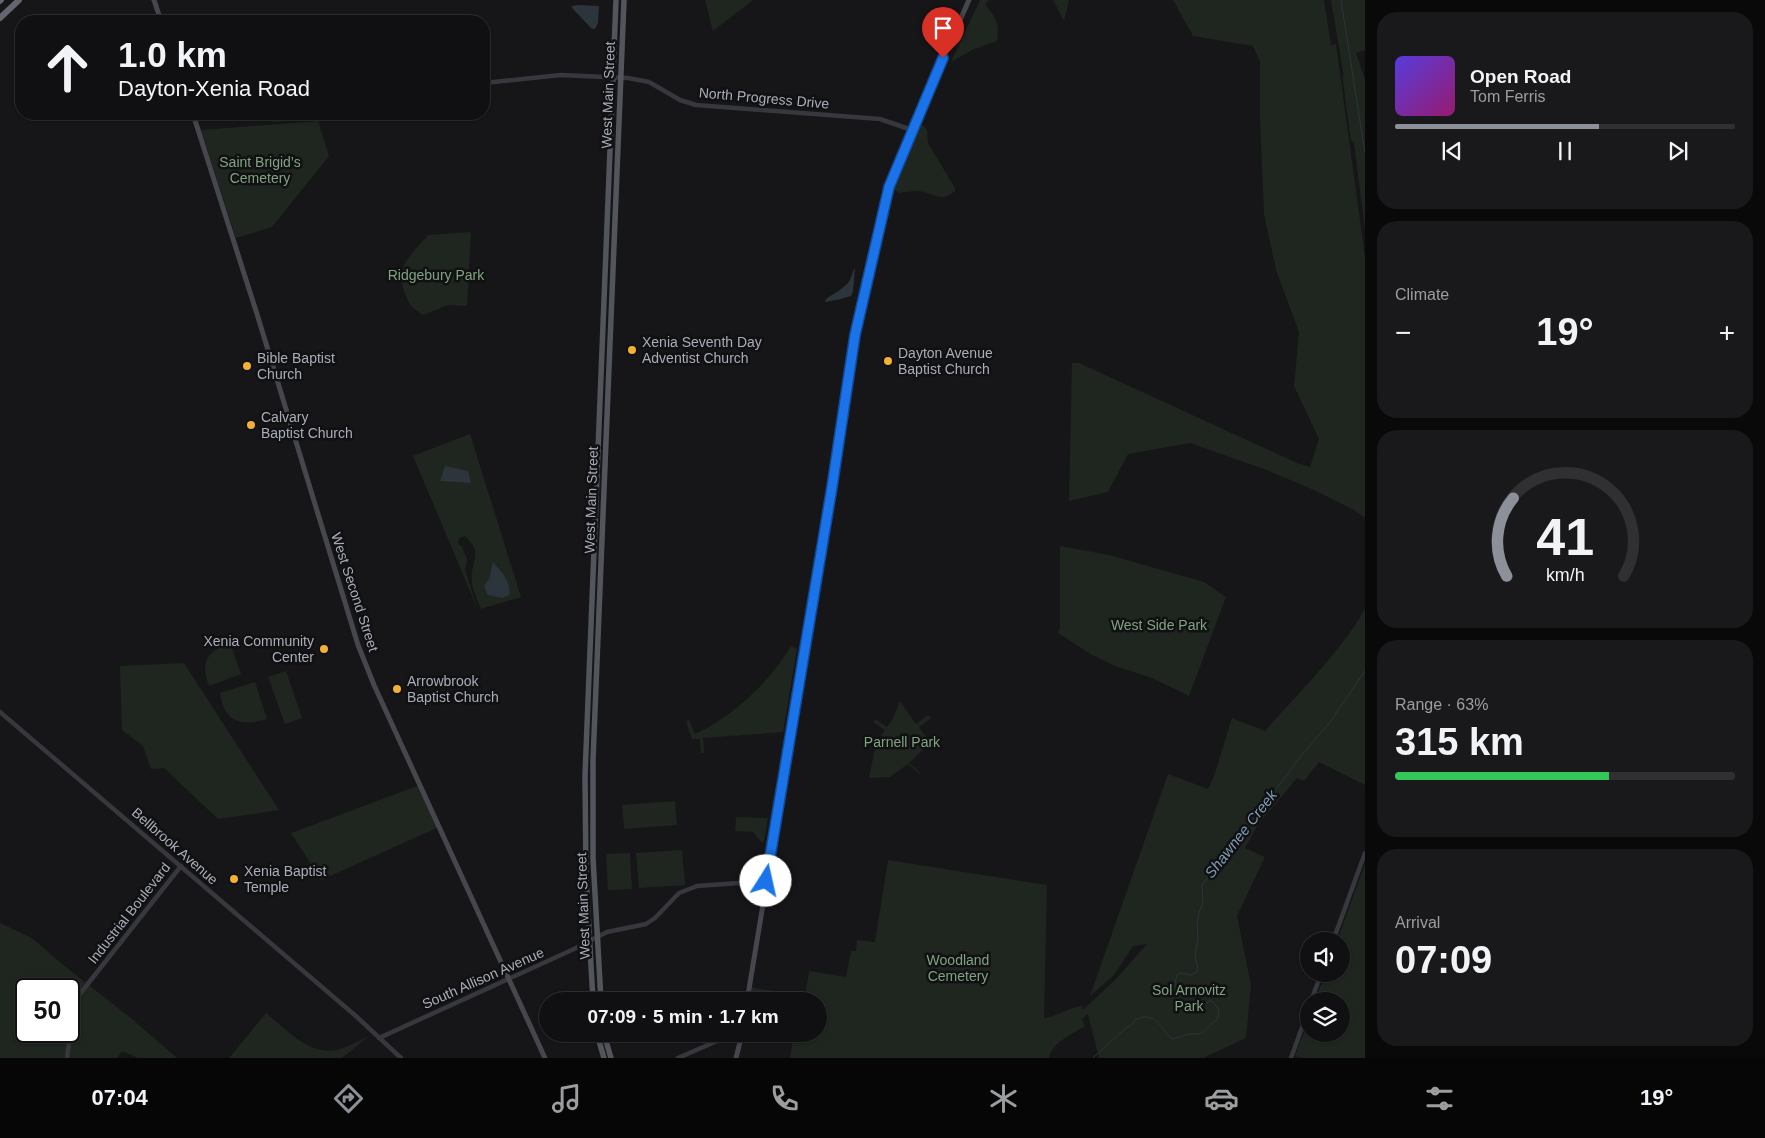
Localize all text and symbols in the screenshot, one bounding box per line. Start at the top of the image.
pin [922,7,964,58]
icon: arrive [929,14,957,42]
icon: ahead [35,35,100,100]
text: 1.0 km [118,35,227,74]
street label: West Main Street [598,41,618,149]
text: Open Road [1470,66,1571,87]
text: Dayton-Xenia Road [118,76,310,101]
street label: North Progress Drive [698,84,830,112]
text: Tom Ferris [1470,88,1546,105]
icon: previous [1438,137,1466,165]
icon: pause [1551,137,1579,165]
icon: next [1664,137,1692,165]
park label: Saint Brigid’s Cemetery [219,154,301,186]
park label: Ridgebury Park [388,267,485,283]
text: Climate [1395,286,1449,303]
text: 19° [1536,311,1594,353]
text: − [1395,317,1411,348]
text: + [1719,317,1735,348]
place label: Xenia Seventh Day Adventist Church [642,334,762,366]
marker: Xenia Seventh Day Adventist Church [626,344,638,356]
place label: Dayton Avenue Baptist Church [898,345,993,377]
place label: Bible Baptist Church [257,350,335,382]
marker: Dayton Avenue Baptist Church [882,355,894,367]
marker: Bible Baptist Church [241,360,253,372]
place label: Calvary Baptist Church [261,409,353,441]
marker: Calvary Baptist Church [245,419,257,431]
street label: West Main Street [581,446,601,554]
text: 41 [1536,508,1594,566]
street label: West Second Street [328,530,382,654]
text: km/h [1546,565,1584,585]
park label: West Side Park [1111,617,1208,633]
place label: Xenia Community Center [204,633,314,665]
marker: Xenia Community Center [318,643,330,655]
place label: Arrowbrook Baptist Church [407,673,499,705]
marker: Arrowbrook Baptist Church [391,683,403,695]
text: Range · 63% [1395,696,1488,713]
text: 315 km [1395,721,1524,763]
park label: Parnell Park [864,734,941,750]
water label: Shawnee Creek [1201,785,1281,881]
street label: Bellbrook Avenue [129,804,221,888]
street label: West Main Street [573,852,593,960]
position arrow [739,854,791,906]
street label: Industrial Boulevard [85,859,173,967]
place label: Xenia Baptist Temple [244,863,327,895]
marker: Xenia Baptist Temple [228,873,240,885]
text: Arrival [1395,914,1440,931]
map controls [1300,932,1350,1042]
button: sound [1300,932,1350,982]
text: 07:09 [1395,939,1492,981]
street label: South Allison Avenue [420,944,546,1012]
park label: Woodland Cemetery [927,952,989,984]
speed limit sign: 50 [15,978,80,1043]
park label: Sol Arnovitz Park [1152,982,1226,1014]
button: layers [1300,992,1350,1042]
text: 07:09 · 5 min · 1.7 km [587,1006,779,1027]
icon: directions [331,1081,366,1116]
icon: music [549,1081,584,1116]
icon: phone [767,1081,802,1116]
icon: climate [986,1081,1021,1116]
icon: car [1204,1081,1239,1116]
icon: filters [1422,1081,1457,1116]
text: 07:04 [92,1085,148,1110]
text: 19° [1640,1085,1673,1110]

